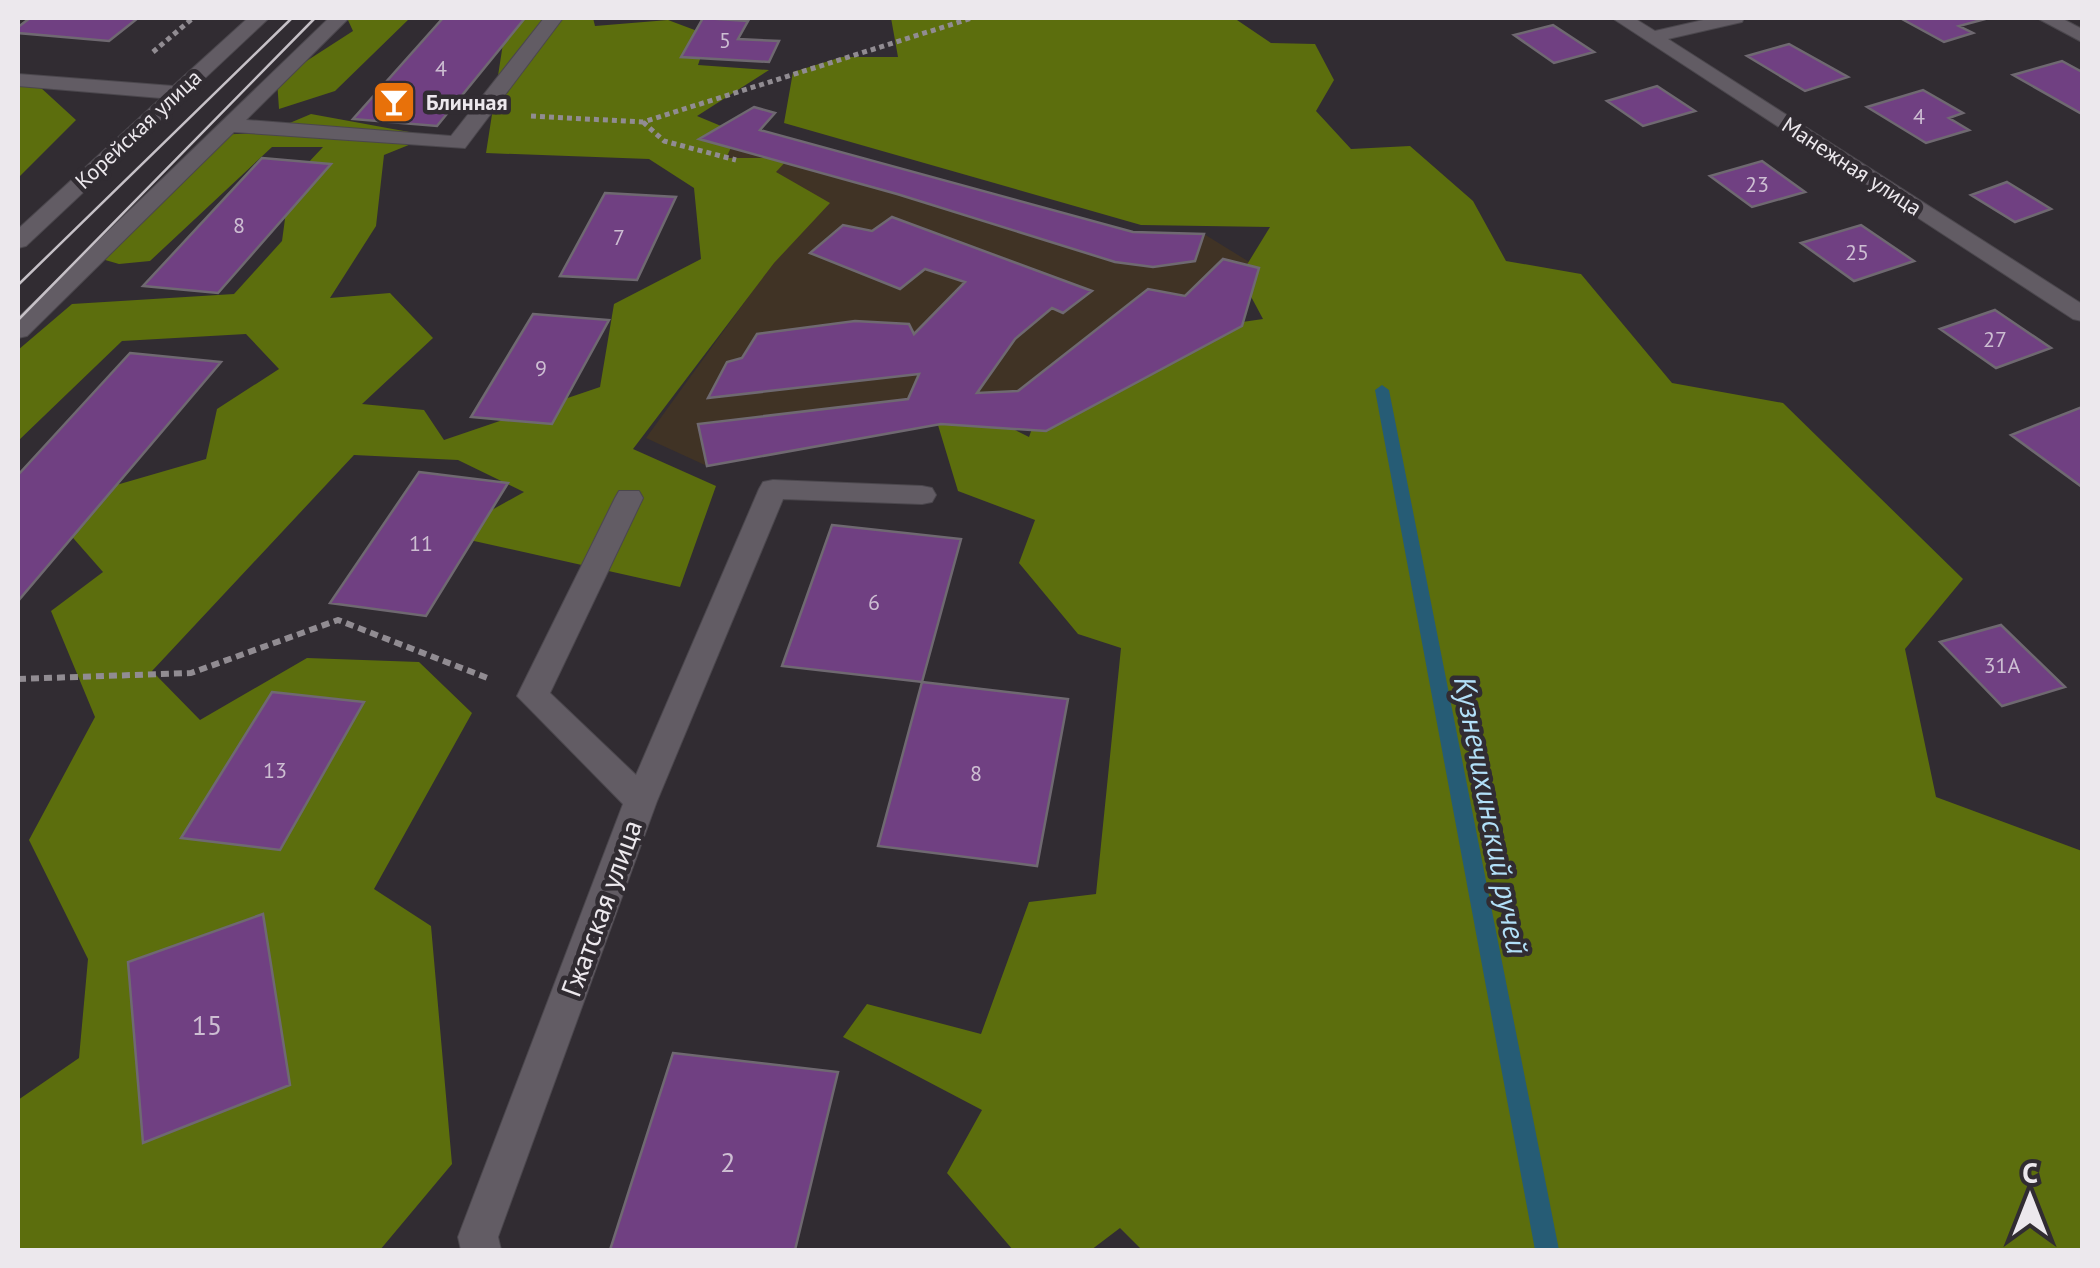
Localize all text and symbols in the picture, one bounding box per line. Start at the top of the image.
house number: 5 [719,26,731,54]
house number: 4 [435,54,447,82]
street label: Корейская улица [69,63,207,195]
bar icon: Блинная [371,79,417,125]
place label: Блинная [426,88,507,116]
house number: 4 [1913,102,1925,130]
street label: Манежная улица [1777,110,1927,222]
house number: 23 [1745,170,1769,198]
house number: 8 [233,211,245,239]
house number: 7 [613,223,625,251]
house number: 25 [1845,238,1869,266]
house number: 27 [1983,325,2007,353]
house number: 9 [535,354,547,382]
house number: 11 [409,529,433,557]
house number: 6 [868,588,880,616]
house number: 31А [1984,651,2021,679]
water label: Кузнечихинский ручей [1446,673,1538,957]
house number: 13 [263,756,287,784]
house number: 8 [970,759,982,787]
street label: Гжатская улица [552,814,650,1002]
house number: 15 [192,1006,222,1043]
house number: 2 [720,1143,736,1180]
north arrow [1980,1148,2080,1248]
text: С [2022,1154,2038,1191]

